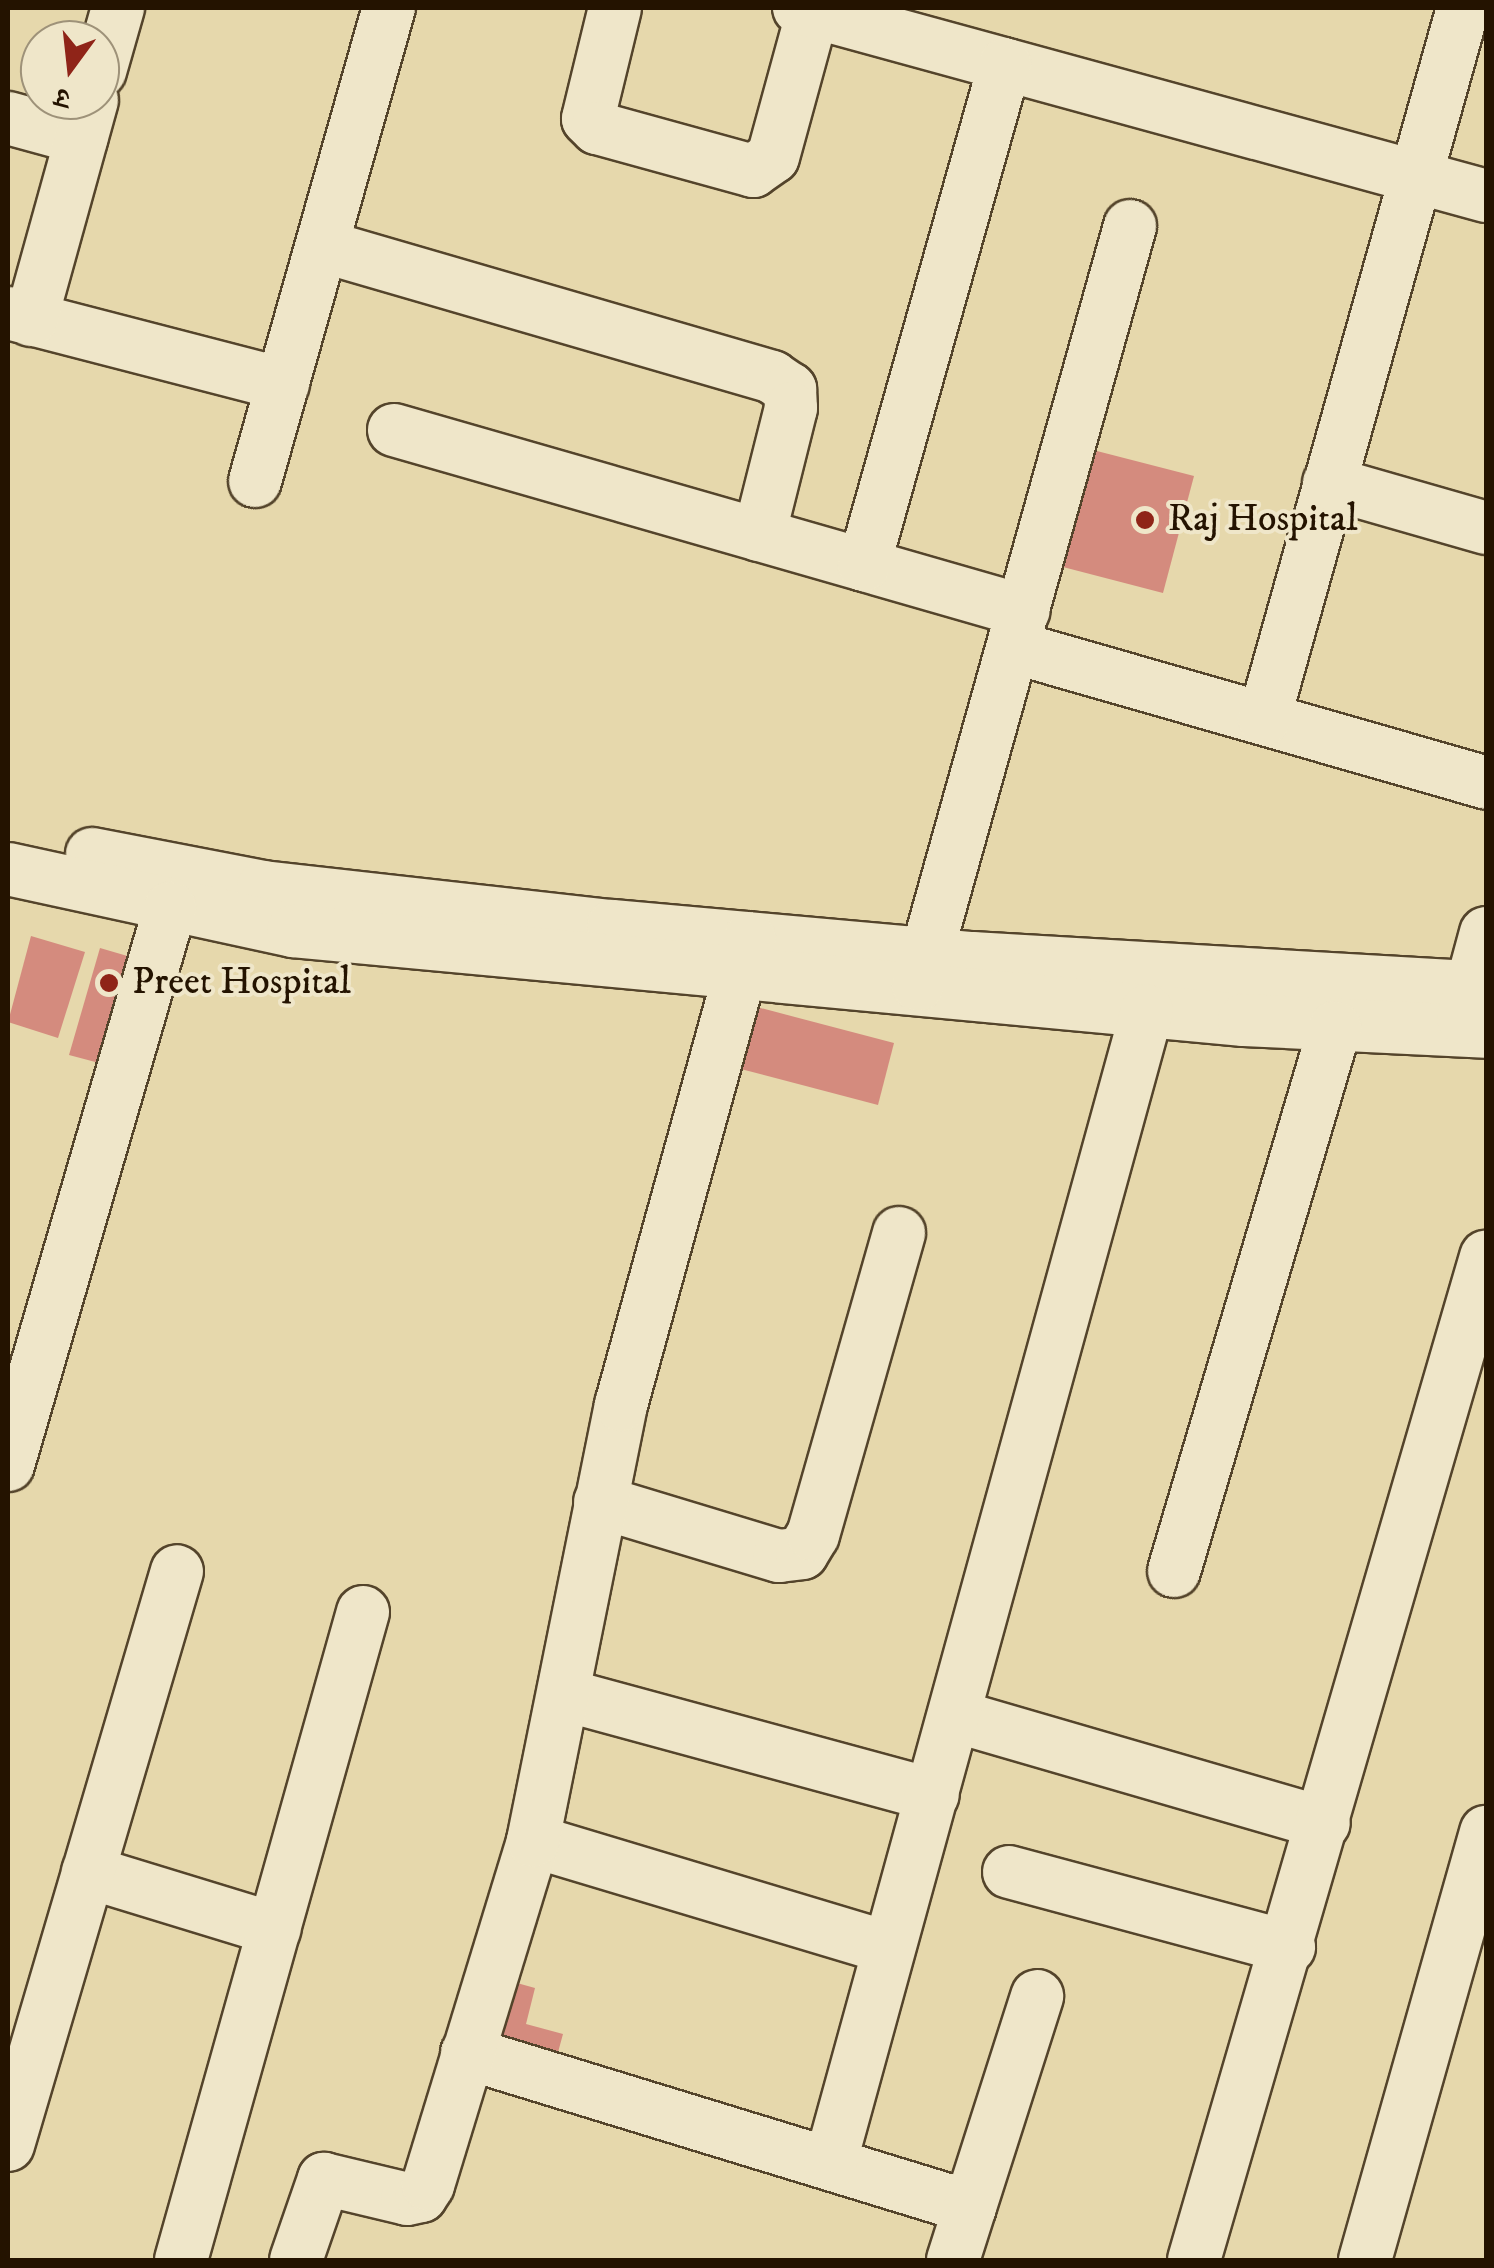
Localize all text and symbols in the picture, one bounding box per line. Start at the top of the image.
north arrow [20,20,120,120]
text: उ [51,79,74,116]
place label: Raj Hospital [1168,497,1358,543]
marker: Raj Hospital [1132,507,1158,533]
place label: Preet Hospital [132,960,351,1006]
marker: Preet Hospital [96,970,122,996]

